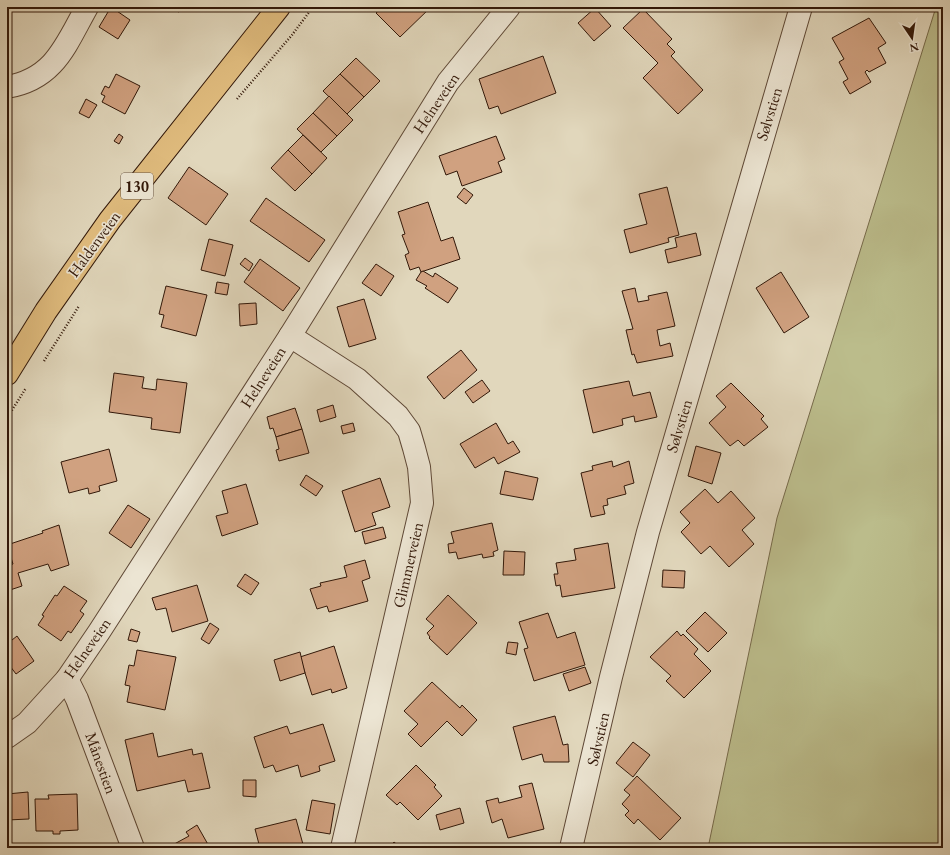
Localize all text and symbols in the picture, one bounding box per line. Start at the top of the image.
north arrow [892,18,932,58]
text: N [908,40,920,56]
street label: Helneveien [408,68,464,138]
street label: Sølvstien [751,84,787,143]
road number: 130 [121,173,153,199]
street label: Haldenveien [63,206,125,281]
street label: Helneveien [235,342,291,412]
street label: Sølvstien [661,396,697,455]
street label: Glimmerveien [388,520,428,610]
street label: Helneveien [59,613,116,682]
street label: Sølvstien [582,709,614,768]
street label: Månestien [80,729,122,797]

